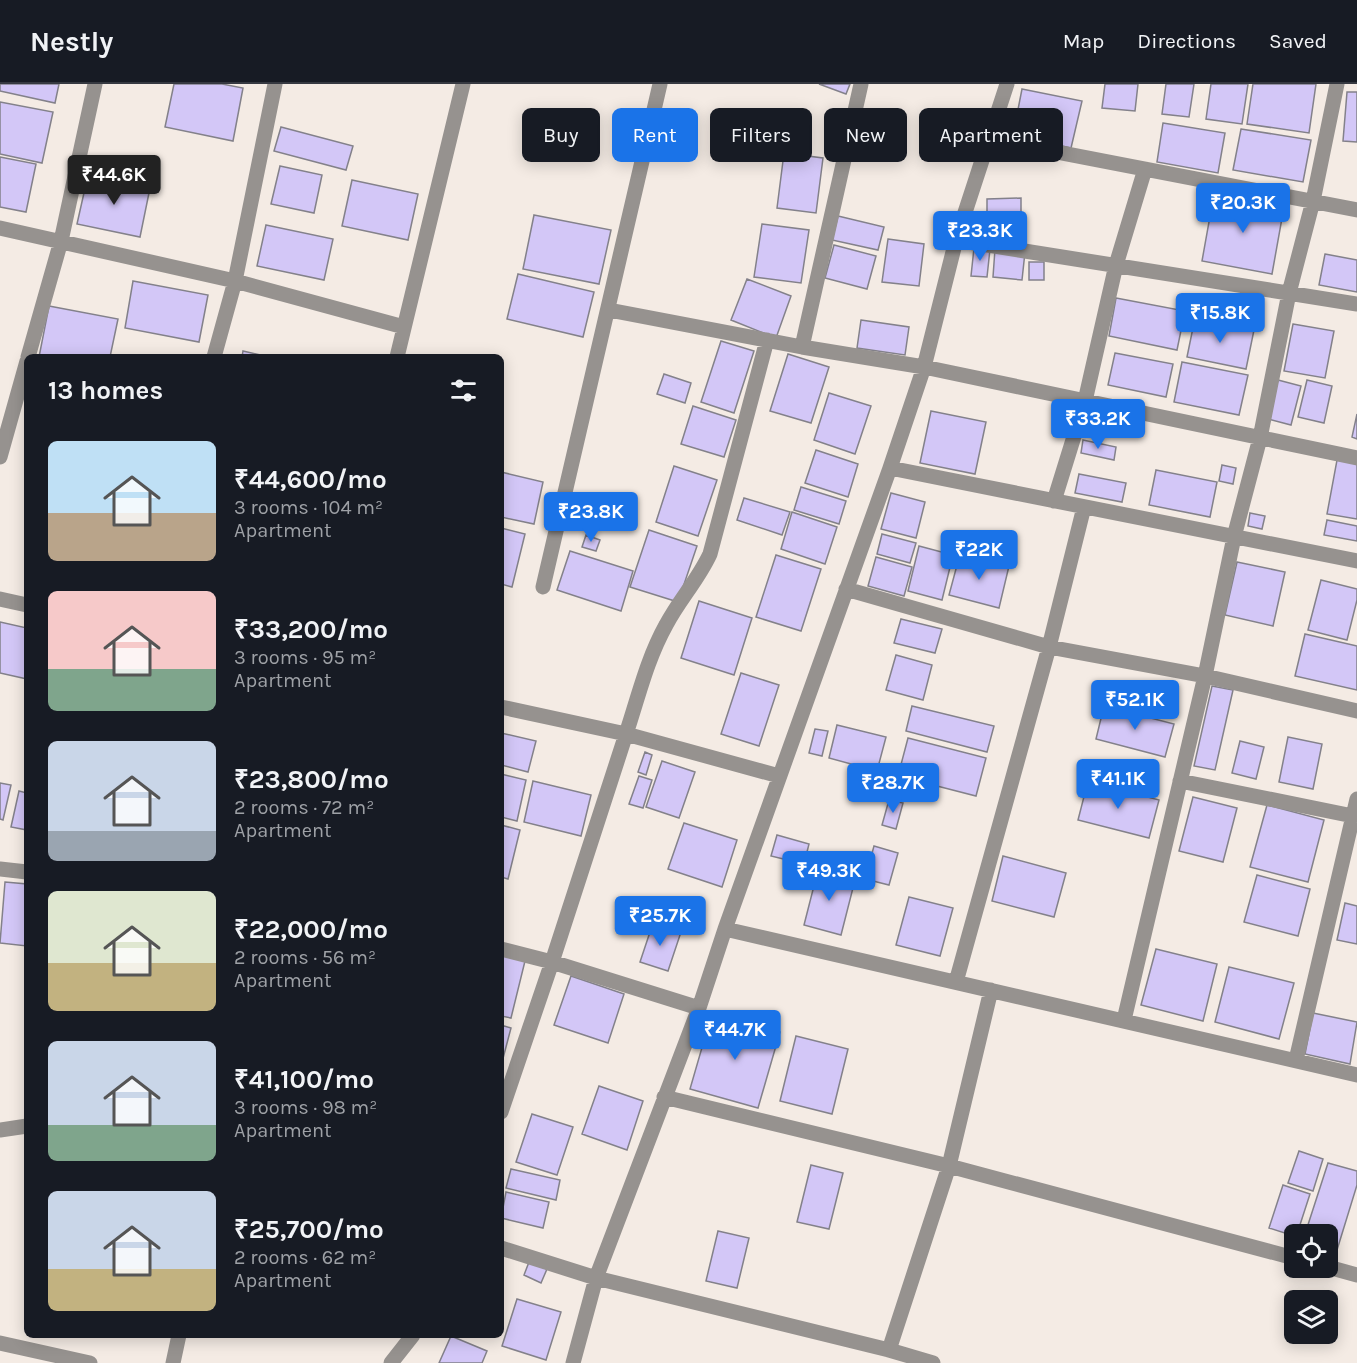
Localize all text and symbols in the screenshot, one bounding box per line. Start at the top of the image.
text: Nestly [30,25,113,58]
text: Map [1063,29,1104,53]
text: Directions [1137,29,1236,53]
text: Saved [1269,29,1327,53]
chip: Buy [522,108,600,162]
chip: Rent [612,108,698,162]
chip: Filters [710,108,812,162]
chip: New [824,108,907,162]
chip: Apartment [919,108,1063,162]
pin: ₹44.6K [65,155,163,206]
text: ₹44.6K [82,163,146,186]
pin: ₹20.3K [1194,183,1292,234]
text: ₹20.3K [1210,191,1276,214]
pin: ₹23.3K [931,211,1029,262]
text: ₹23.3K [947,219,1013,242]
pin: ₹15.8K [1171,293,1269,344]
text: ₹15.8K [1190,301,1250,324]
icon: filters [447,374,480,407]
text: 13 homes [48,375,163,406]
pin: ₹33.2K [1049,399,1147,450]
text: ₹33.2K [1065,407,1131,430]
text: ₹44,600/mo [234,464,387,495]
icon: home [96,465,168,537]
pin: ₹23.8K [542,492,640,543]
text: 3 rooms · 104 m² [234,496,383,519]
text: ₹23.8K [558,500,624,523]
text: Apartment [234,519,332,542]
pin: ₹22K [943,530,1015,581]
text: ₹22K [955,538,1003,561]
text: ₹33,200/mo [234,614,388,645]
icon: home [96,615,168,687]
text: 3 rooms · 95 m² [234,646,376,669]
text: Apartment [234,669,332,692]
pin: ₹52.1K [1086,680,1184,731]
text: ₹52.1K [1105,688,1165,711]
pin: ₹41.1K [1069,759,1167,810]
pin: ₹28.7K [844,763,942,814]
text: ₹23,800/mo [234,764,389,795]
icon: home [96,765,168,837]
text: ₹41.1K [1091,767,1145,790]
text: ₹28.7K [861,771,925,794]
text: 2 rooms · 72 m² [234,796,374,819]
text: Apartment [234,819,332,842]
pin: ₹49.3K [780,851,878,902]
text: ₹49.3K [796,859,862,882]
pin: ₹25.7K [611,896,709,947]
text: ₹25.7K [629,904,691,927]
text: ₹22,000/mo [234,914,388,945]
icon: home [96,915,168,987]
text: 2 rooms · 56 m² [234,946,376,969]
text: Apartment [234,969,332,992]
pin: ₹44.7K [686,1010,784,1061]
text: ₹44.7K [704,1018,766,1041]
text: ₹41,100/mo [234,1064,374,1095]
icon: home [96,1065,168,1137]
text: 3 rooms · 98 m² [234,1096,377,1119]
text: Apartment [234,1119,332,1142]
text: ₹25,700/mo [234,1214,384,1245]
icon: home [96,1215,168,1287]
map controls [1284,1224,1338,1344]
button: locate [1284,1224,1338,1278]
text: 2 rooms · 62 m² [234,1246,376,1269]
text: Apartment [234,1269,332,1292]
button: layers [1284,1290,1338,1344]

